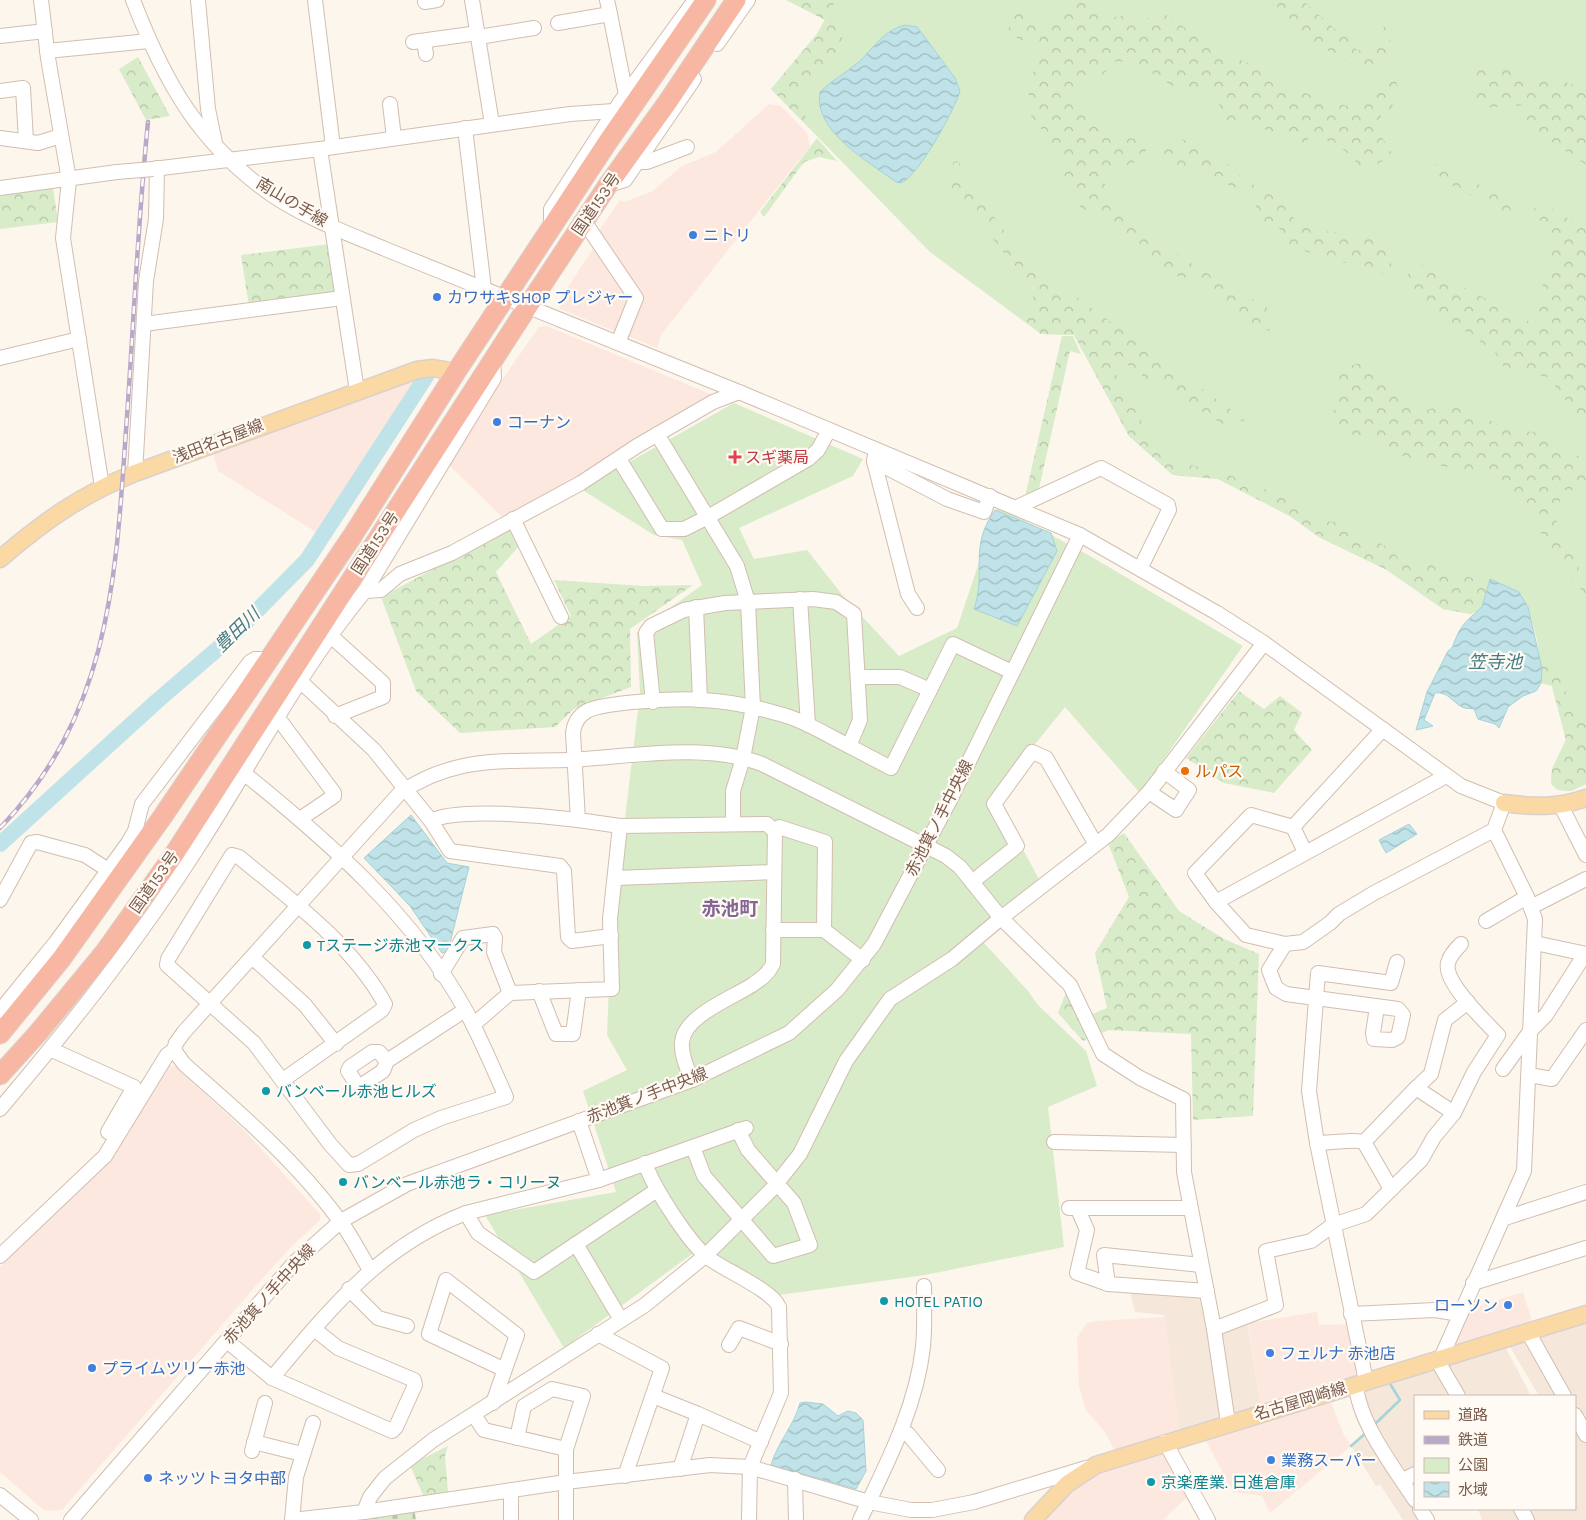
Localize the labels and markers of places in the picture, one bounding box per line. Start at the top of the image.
place label: ニトリ [703,226,751,245]
marker: ニトリ [687,229,699,241]
place label: カワサキSHOP プレジャー [447,288,634,307]
marker: カワサキSHOP プレジャー [431,291,443,303]
place label: コーナン [507,413,571,432]
marker: コーナン [491,416,503,428]
place label: スギ薬局 [745,448,809,467]
marker: スギ薬局 [729,451,741,463]
place label: ルパス [1195,762,1243,781]
marker: ルパス [1179,765,1191,777]
place label: Tステージ赤池マークス [317,936,484,955]
marker: Tステージ赤池マークス [301,939,313,951]
place label: バンベール赤池ヒルズ [276,1082,437,1101]
marker: バンベール赤池ヒルズ [260,1085,272,1097]
place label: バンベール赤池ラ・コリーヌ [353,1173,562,1192]
marker: バンベール赤池ラ・コリーヌ [337,1176,349,1188]
place label: HOTEL PATIO [894,1292,983,1311]
marker: HOTEL PATIO [878,1295,890,1307]
place label: ローソン [1434,1296,1498,1315]
marker: ローソン [1502,1299,1514,1311]
place label: フェルナ 赤池店 [1280,1344,1396,1363]
marker: フェルナ 赤池店 [1264,1347,1276,1359]
place label: プライムツリー赤池 [102,1359,246,1378]
marker: プライムツリー赤池 [86,1362,98,1374]
place label: 業務スーパー [1281,1451,1377,1470]
marker: 業務スーパー [1265,1454,1277,1466]
place label: ネッツトヨタ中部 [158,1469,286,1488]
marker: ネッツトヨタ中部 [142,1472,154,1484]
place label: 京楽産業. 日進倉庫 [1161,1473,1296,1492]
marker: 京楽産業. 日進倉庫 [1145,1476,1157,1488]

